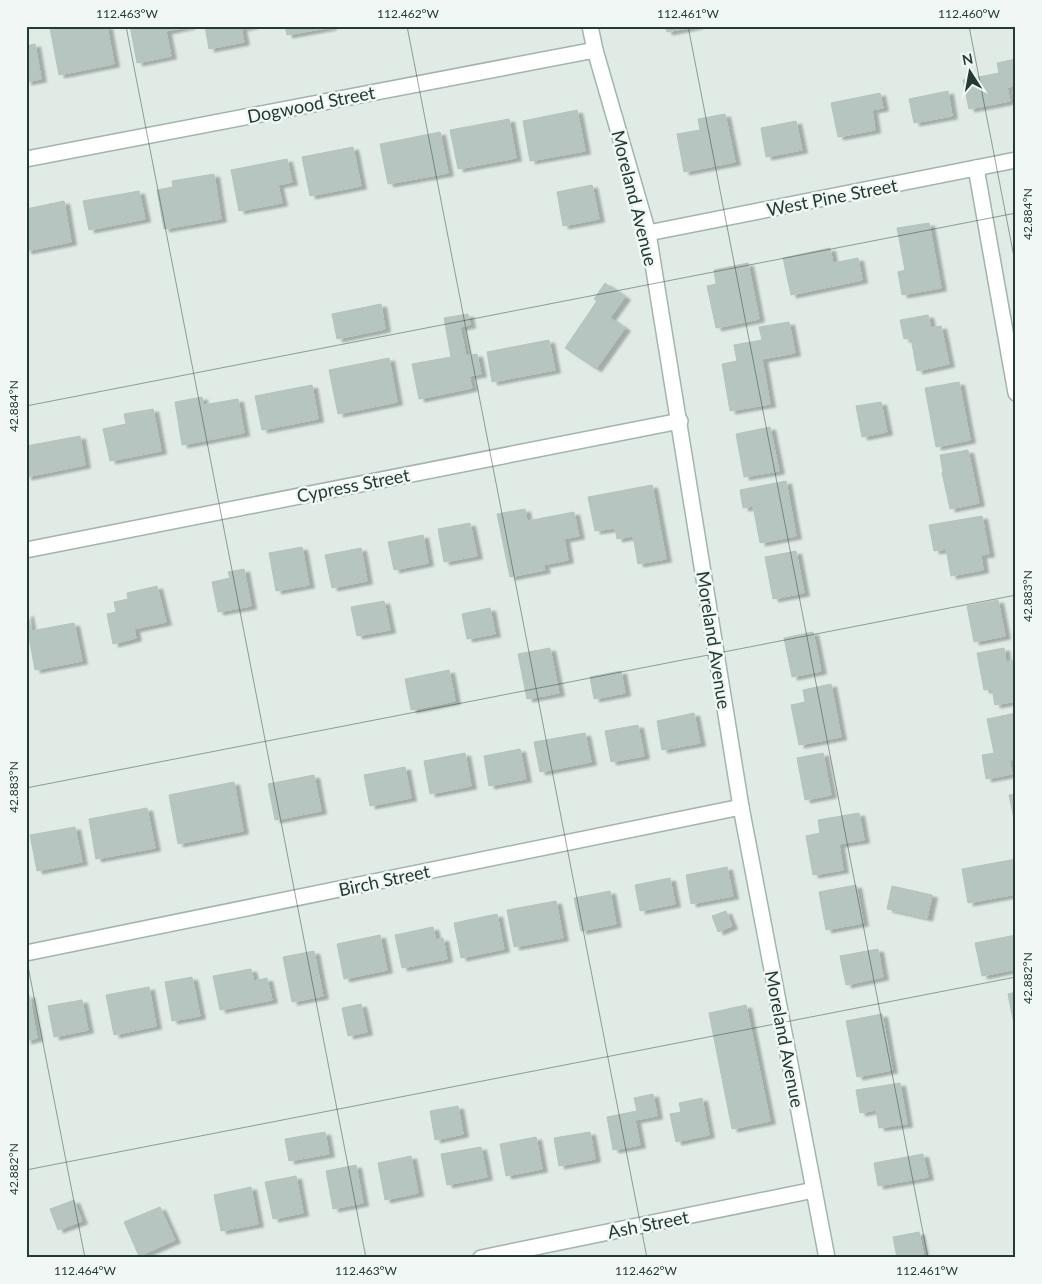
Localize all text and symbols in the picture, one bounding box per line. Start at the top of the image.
text: 112.463°W [96,6,159,21]
text: 112.462°W [377,6,440,21]
text: 112.461°W [657,6,720,21]
text: 112.460°W [938,6,1001,21]
north arrow [944,48,994,98]
text: N [961,49,974,68]
street label: Dogwood Street [245,81,377,127]
street label: Moreland Avenue [607,128,663,268]
street label: West Pine Street [765,173,900,220]
text: 42.884°N [1020,188,1035,240]
text: 42.884°N [6,380,21,432]
street label: Cypress Street [295,463,412,507]
street label: Moreland Avenue [692,570,736,710]
text: 42.883°N [1020,570,1035,622]
text: 42.883°N [6,761,21,813]
street label: Birch Street [336,860,432,900]
text: 42.882°N [1020,952,1035,1004]
street label: Moreland Avenue [761,969,809,1109]
text: 42.882°N [6,1143,21,1195]
street label: Ash Street [606,1205,691,1243]
text: 112.464°W [54,1263,117,1278]
text: 112.463°W [335,1263,398,1278]
text: 112.462°W [615,1263,678,1278]
text: 112.461°W [896,1263,959,1278]

